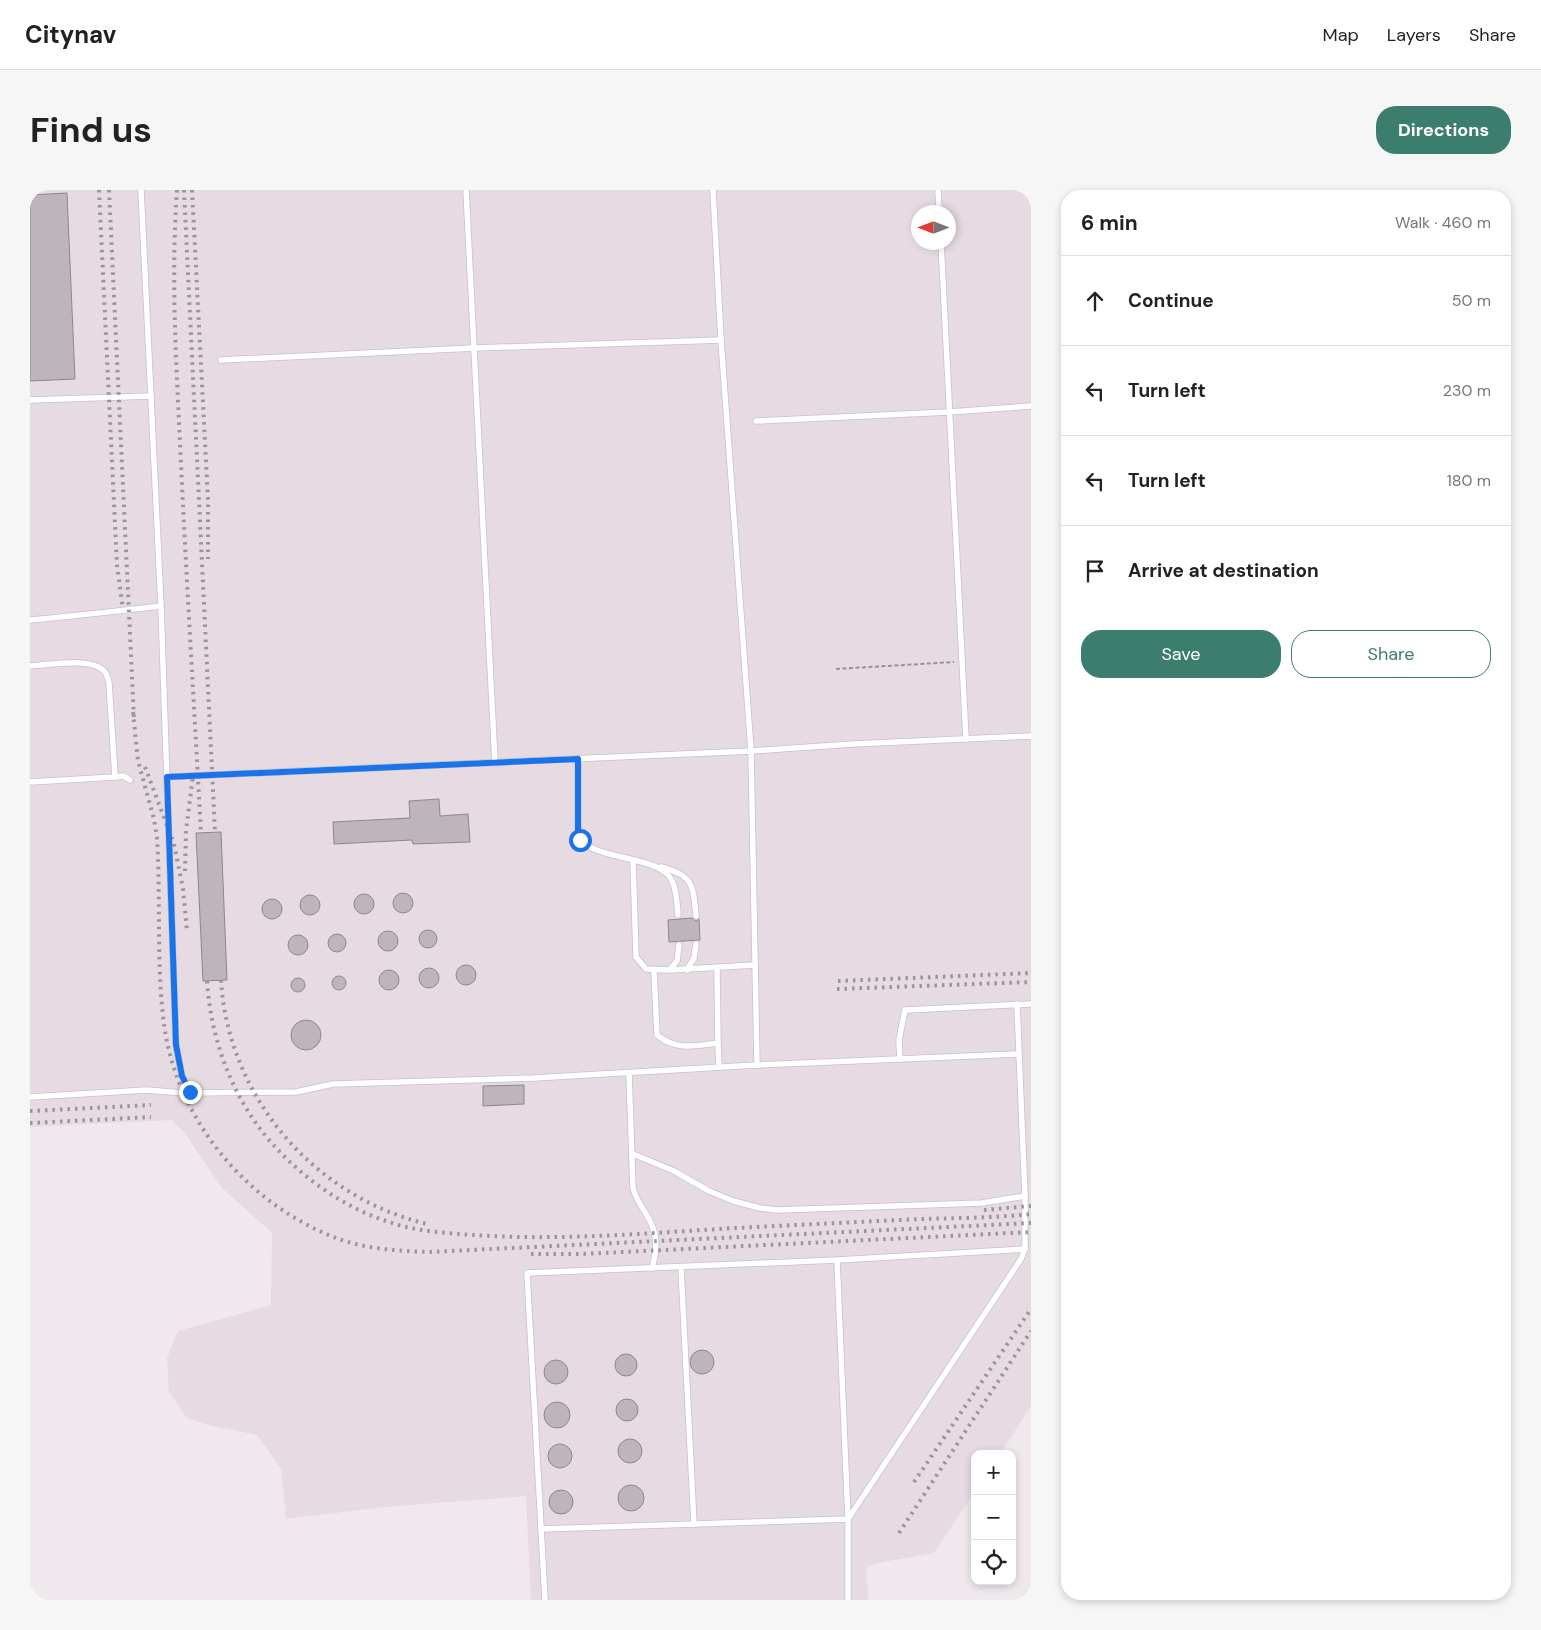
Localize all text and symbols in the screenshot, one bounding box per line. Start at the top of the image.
text: Citynav [25,19,116,50]
text: Map [1323,23,1359,47]
text: Layers [1387,23,1441,47]
text: Share [1469,23,1516,47]
button: Directions [1376,106,1511,154]
text: Find us [30,107,152,153]
north arrow [911,205,956,250]
text: 6 min [1081,209,1138,237]
text: Walk · 460 m [1395,212,1491,233]
icon: ahead [1081,287,1109,315]
text: Continue [1128,288,1214,313]
text: 50 m [1452,290,1491,311]
icon: left [1081,377,1109,405]
text: Turn left [1128,378,1206,403]
text: 230 m [1443,380,1491,401]
icon: left [1081,467,1109,495]
text: Turn left [1128,468,1206,493]
text: 180 m [1447,470,1491,491]
icon: arrive [1081,557,1109,585]
text: Arrive at destination [1128,558,1319,583]
button: Save [1081,630,1281,678]
button: Share [1291,630,1491,678]
route start [569,829,592,852]
route end [179,1081,202,1104]
map controls [971,1450,1016,1585]
button: + [971,1450,1016,1495]
button: − [971,1495,1016,1540]
button: locate [971,1540,1016,1585]

